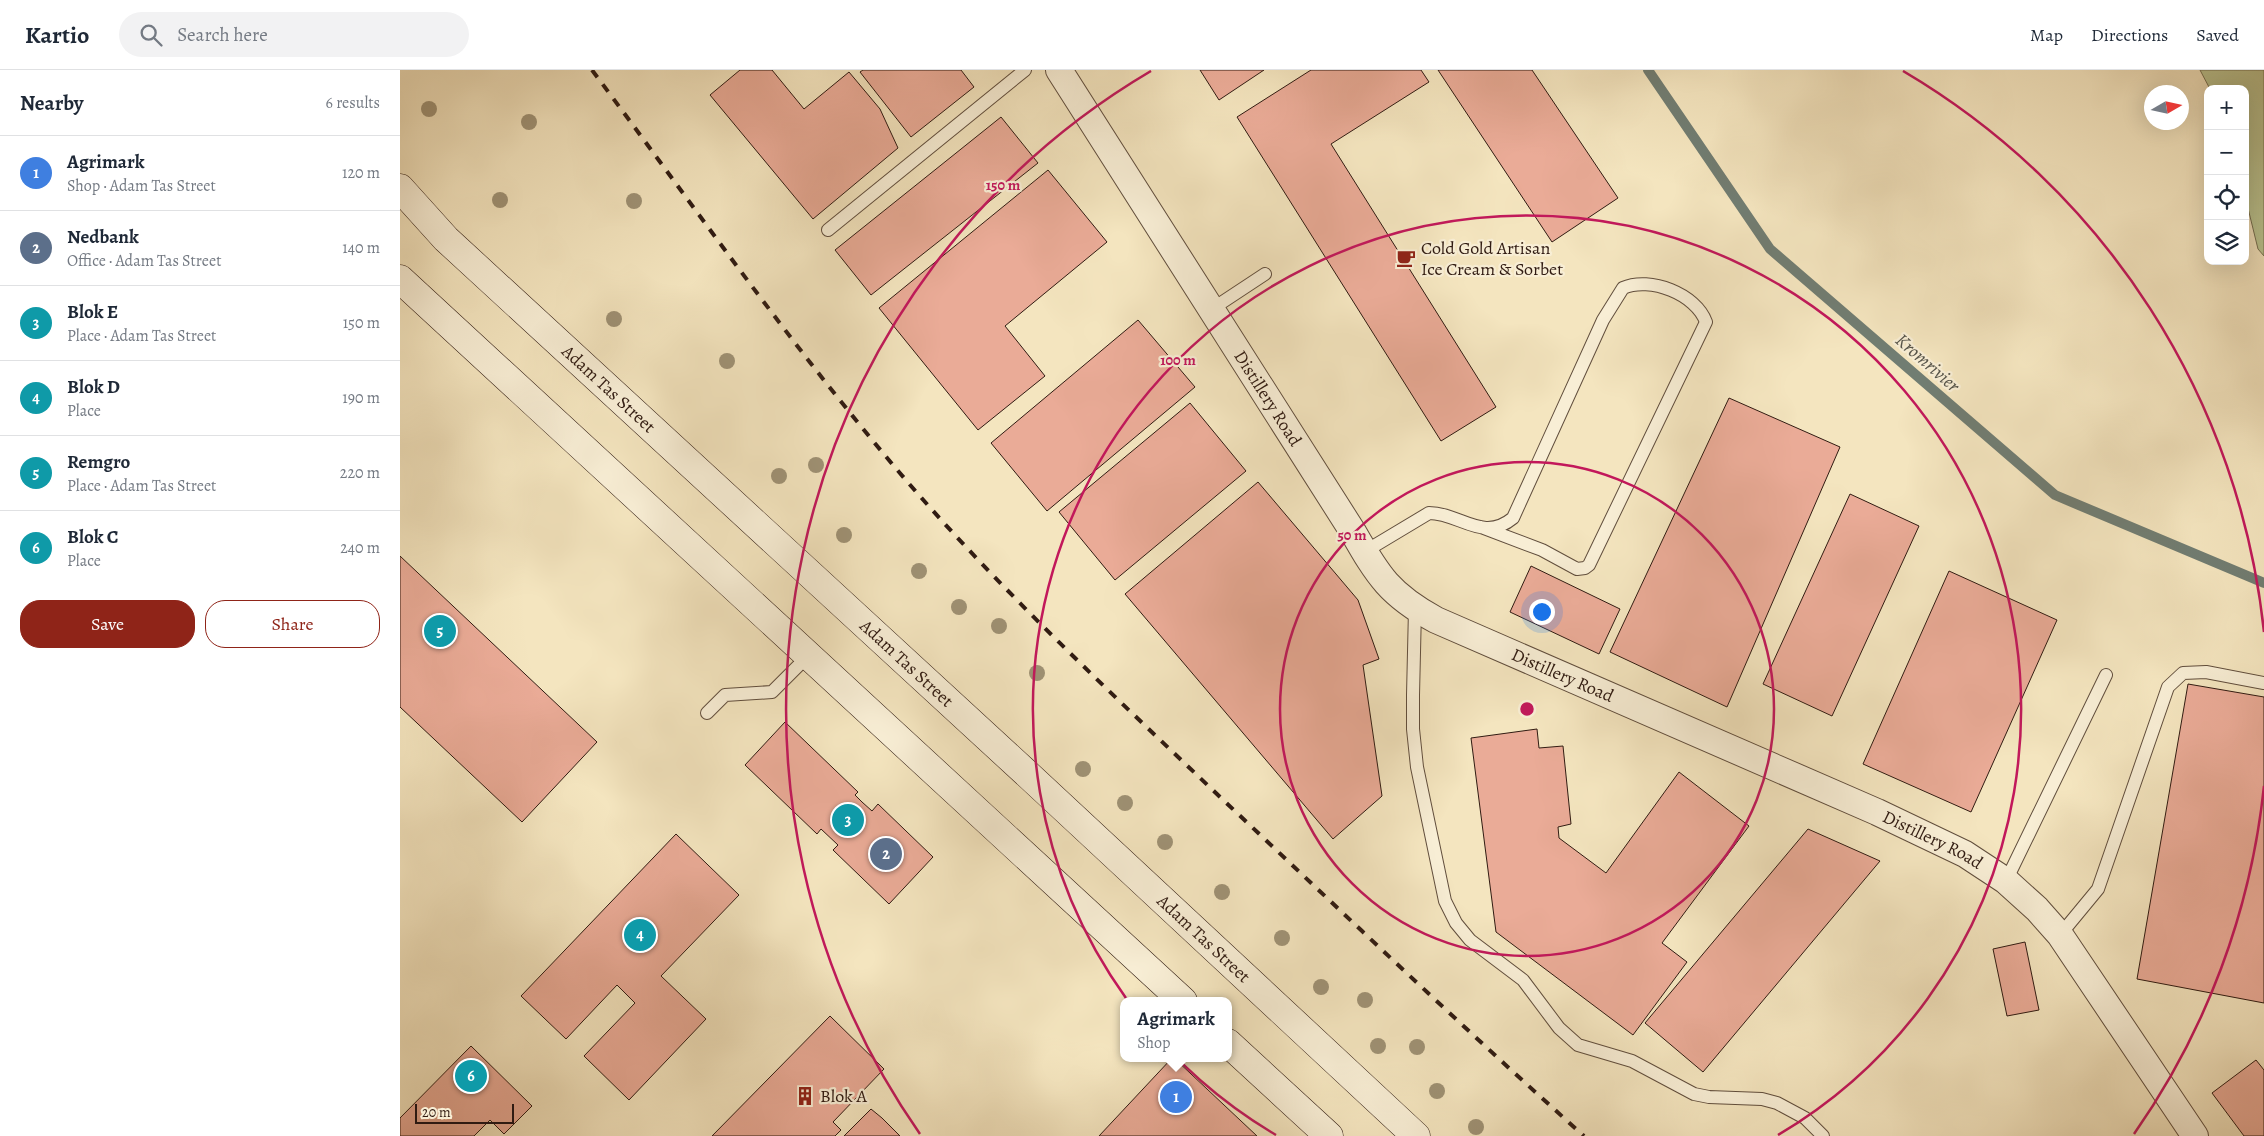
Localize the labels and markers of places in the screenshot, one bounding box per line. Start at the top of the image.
place label: Cold Gold Artisan Ice Cream & Sorbet [1421,236,1563,281]
cafe icon: Cold Gold Artisan Ice Cream & Sorbet [1395,247,1417,269]
pin: 5 [424,612,456,650]
centre of rings [1518,700,1536,718]
pin: 3 [832,801,864,839]
pin: 2 [870,835,902,873]
pin: 4 [624,916,656,954]
pin: 6 [455,1057,487,1095]
pin: 1 [1160,1078,1192,1116]
place label: Blok A [820,1084,868,1108]
building icon: Blok A [794,1085,816,1107]

